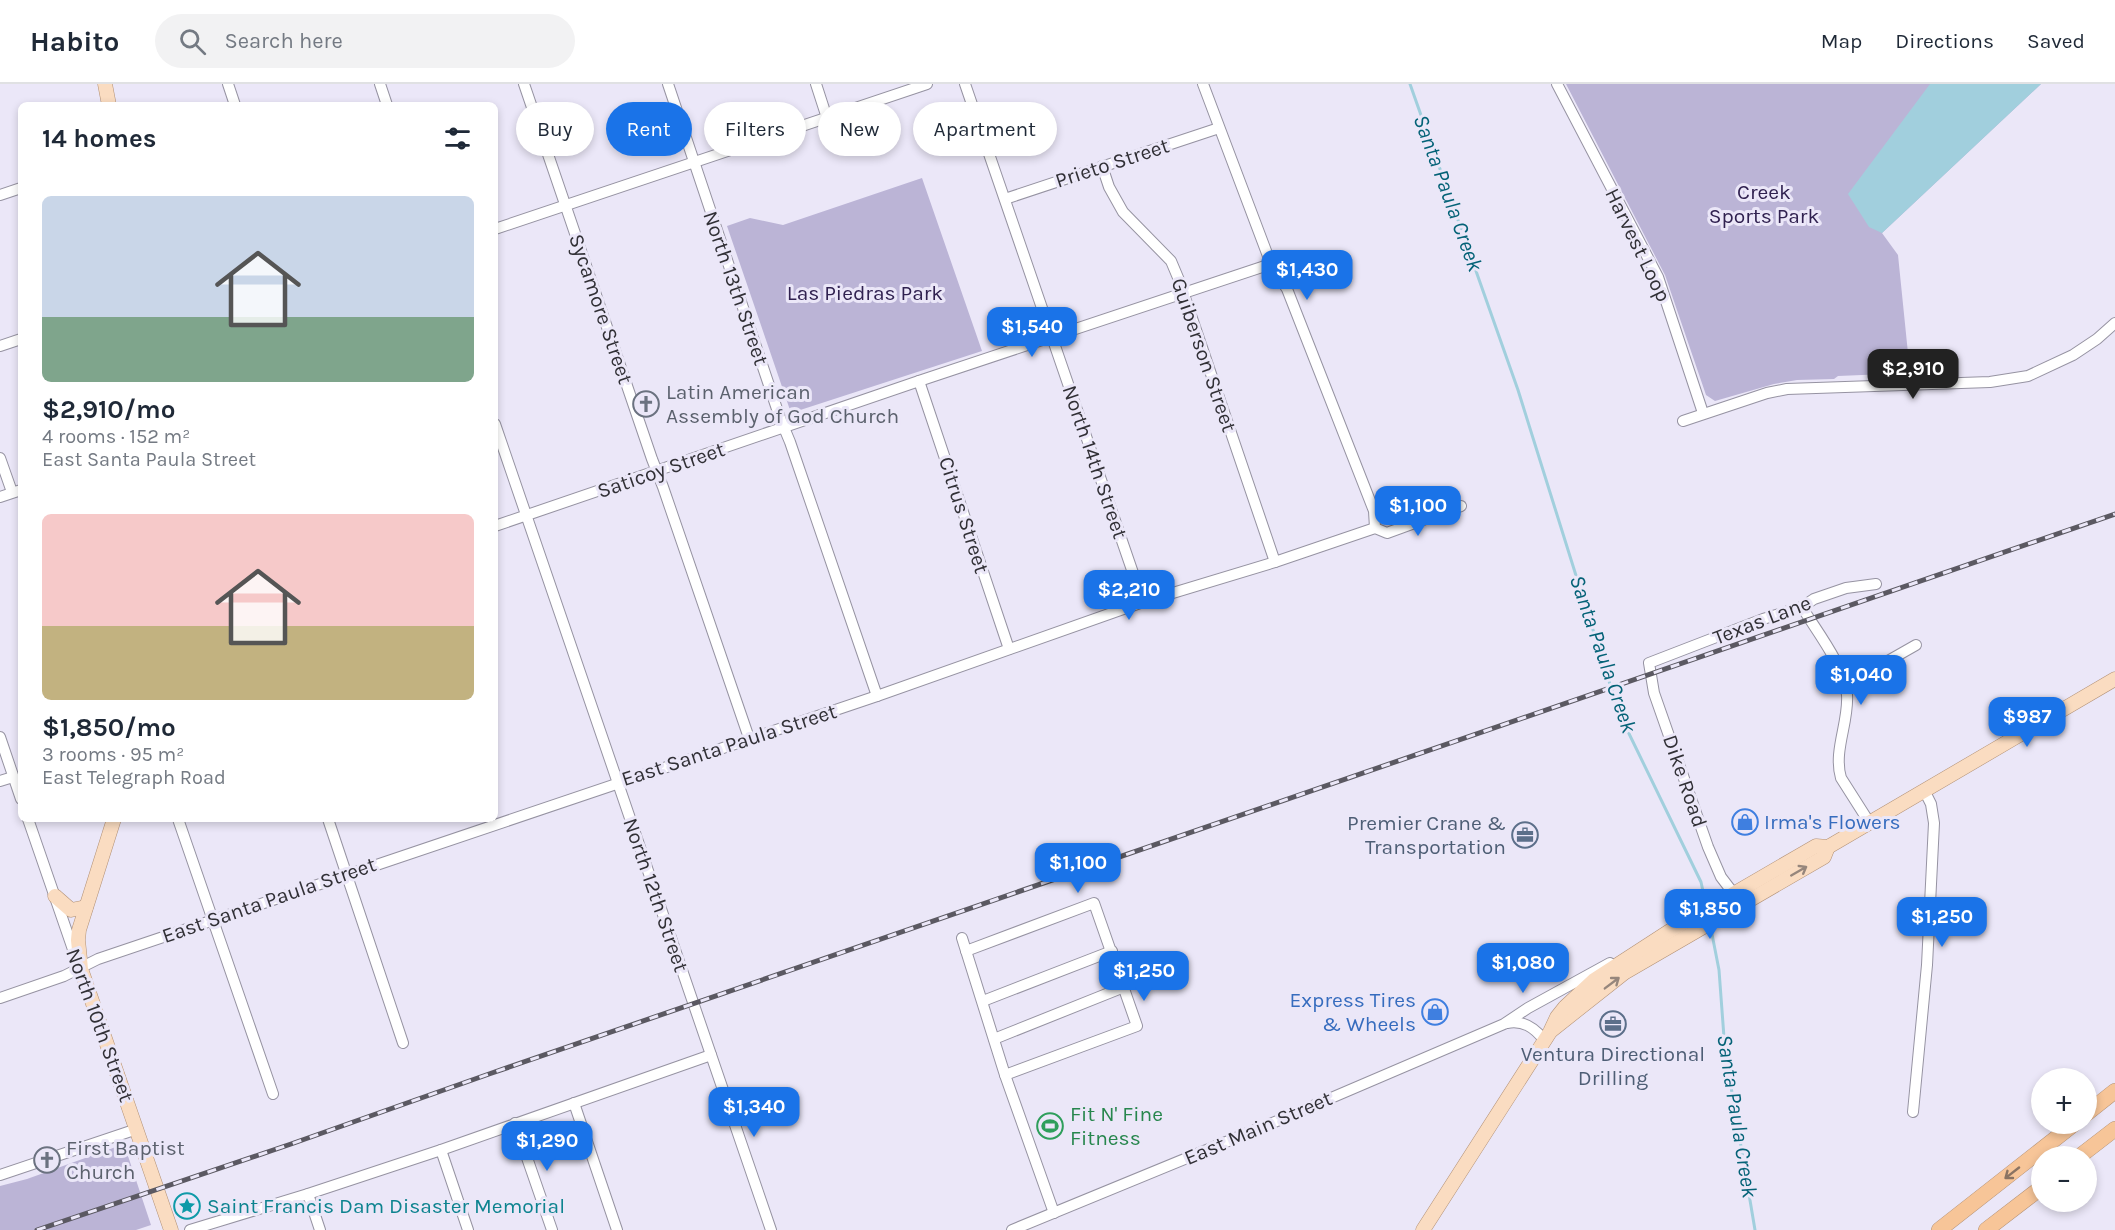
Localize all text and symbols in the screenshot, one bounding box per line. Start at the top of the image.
search box [155,14,575,68]
text: Habito [30,25,119,58]
icon: search [176,25,209,58]
text: Search here [224,28,343,54]
text: Map [1821,29,1862,53]
text: Directions [1895,29,1994,53]
text: Saved [2027,29,2085,53]
chip: Buy [516,102,594,156]
chip: Rent [606,102,692,156]
chip: Filters [704,102,806,156]
chip: New [818,102,901,156]
chip: Apartment [913,102,1057,156]
water label: Santa Paula Creek [1408,111,1489,276]
icon: filters [441,122,474,155]
text: 14 homes [42,123,156,154]
street label: Prieto Street [1052,133,1172,193]
park label: Creek Sports Park [1709,180,1819,228]
street label: Harvest Loop [1600,184,1676,306]
street label: North 13th Street [698,208,774,368]
street label: Sycamore Street [564,231,638,387]
icon: home [204,235,312,343]
pin: $1,430 [1258,250,1356,301]
text: $1,430 [1276,258,1338,281]
street label: Guiberson Street [1166,275,1242,435]
park label: Las Piedras Park [787,281,943,305]
pin: $1,540 [983,307,1081,358]
text: $1,540 [1001,315,1063,338]
pin: $2,910 [1864,349,1962,400]
text: $2,910 [1882,357,1944,380]
place label: Latin American Assembly of God Church [666,380,899,428]
street label: North 14th Street [1057,382,1133,542]
church icon: Latin American Assembly of God Church [631,389,661,419]
text: $2,910/mo [42,394,175,425]
text: 4 rooms · 152 m² [42,425,190,448]
street label: Saticoy Street [594,437,728,503]
text: East Santa Paula Street [42,448,256,471]
street label: Citrus Street [934,454,994,576]
pin: $1,100 [1369,486,1467,537]
text: $1,100 [1389,494,1447,517]
icon: home [204,553,312,661]
pin: $2,210 [1080,570,1178,621]
water label: Santa Paula Creek [1564,572,1642,737]
text: $2,210 [1098,578,1160,601]
street label: Texas Lane [1710,590,1814,650]
pin: $1,040 [1812,655,1910,706]
text: $1,040 [1829,663,1893,686]
pin: $987 [1991,697,2063,748]
street label: East Santa Paula Street [618,699,840,791]
text: $987 [2003,705,2051,728]
text: $1,850/mo [42,712,176,743]
street label: Dike Road [1658,732,1712,830]
text: 3 rooms · 95 m² [42,743,184,766]
text: East Telegraph Road [42,766,226,789]
shop icon: Irma's Flowers [1730,807,1760,837]
place label: Irma's Flowers [1764,810,1901,834]
place label: Premier Crane & Transportation [1347,811,1506,859]
street label: North 12th Street [618,815,694,975]
office icon: Premier Crane & Transportation [1510,820,1540,850]
pin: $1,100 [1029,843,1127,894]
text: $1,100 [1049,851,1107,874]
street label: East Santa Paula Street [159,852,379,948]
one-way arrow [1790,865,1807,877]
pin: $1,850 [1661,889,1759,940]
text: $1,850 [1678,897,1742,920]
pin: $1,250 [1893,897,1991,948]
text: $1,250 [1911,905,1973,928]
pin: $1,080 [1474,943,1572,994]
street label: North 10th Street [61,945,139,1105]
pin: $1,250 [1095,951,1193,1002]
text: $1,080 [1491,951,1555,974]
text: $1,250 [1113,959,1175,982]
one-way arrow [1603,976,1619,989]
place label: Express Tires & Wheels [1290,988,1416,1036]
shop icon: Express Tires & Wheels [1420,997,1450,1027]
office icon: Ventura Directional Drilling [1598,1009,1628,1039]
water label: Santa Paula Creek [1711,1033,1763,1200]
place label: Ventura Directional Drilling [1521,1042,1705,1090]
map controls [2031,1068,2097,1212]
button: + [2031,1068,2097,1134]
street label: East Main Street [1180,1086,1336,1170]
pin: $1,340 [705,1087,803,1138]
text: $1,340 [723,1095,785,1118]
place label: Fit N' Fine Fitness [1070,1102,1163,1150]
sports icon: Fit N' Fine Fitness [1035,1111,1065,1141]
pin: $1,290 [498,1121,596,1172]
text: $1,290 [516,1129,578,1152]
place label: First Baptist Church [66,1136,185,1184]
church icon: First Baptist Church [32,1145,62,1175]
button: − [2031,1146,2097,1212]
one-way arrow [2004,1166,2020,1179]
place icon: Saint Francis Dam Disaster Memorial [172,1191,202,1221]
place label: Saint Francis Dam Disaster Memorial [207,1194,565,1218]

